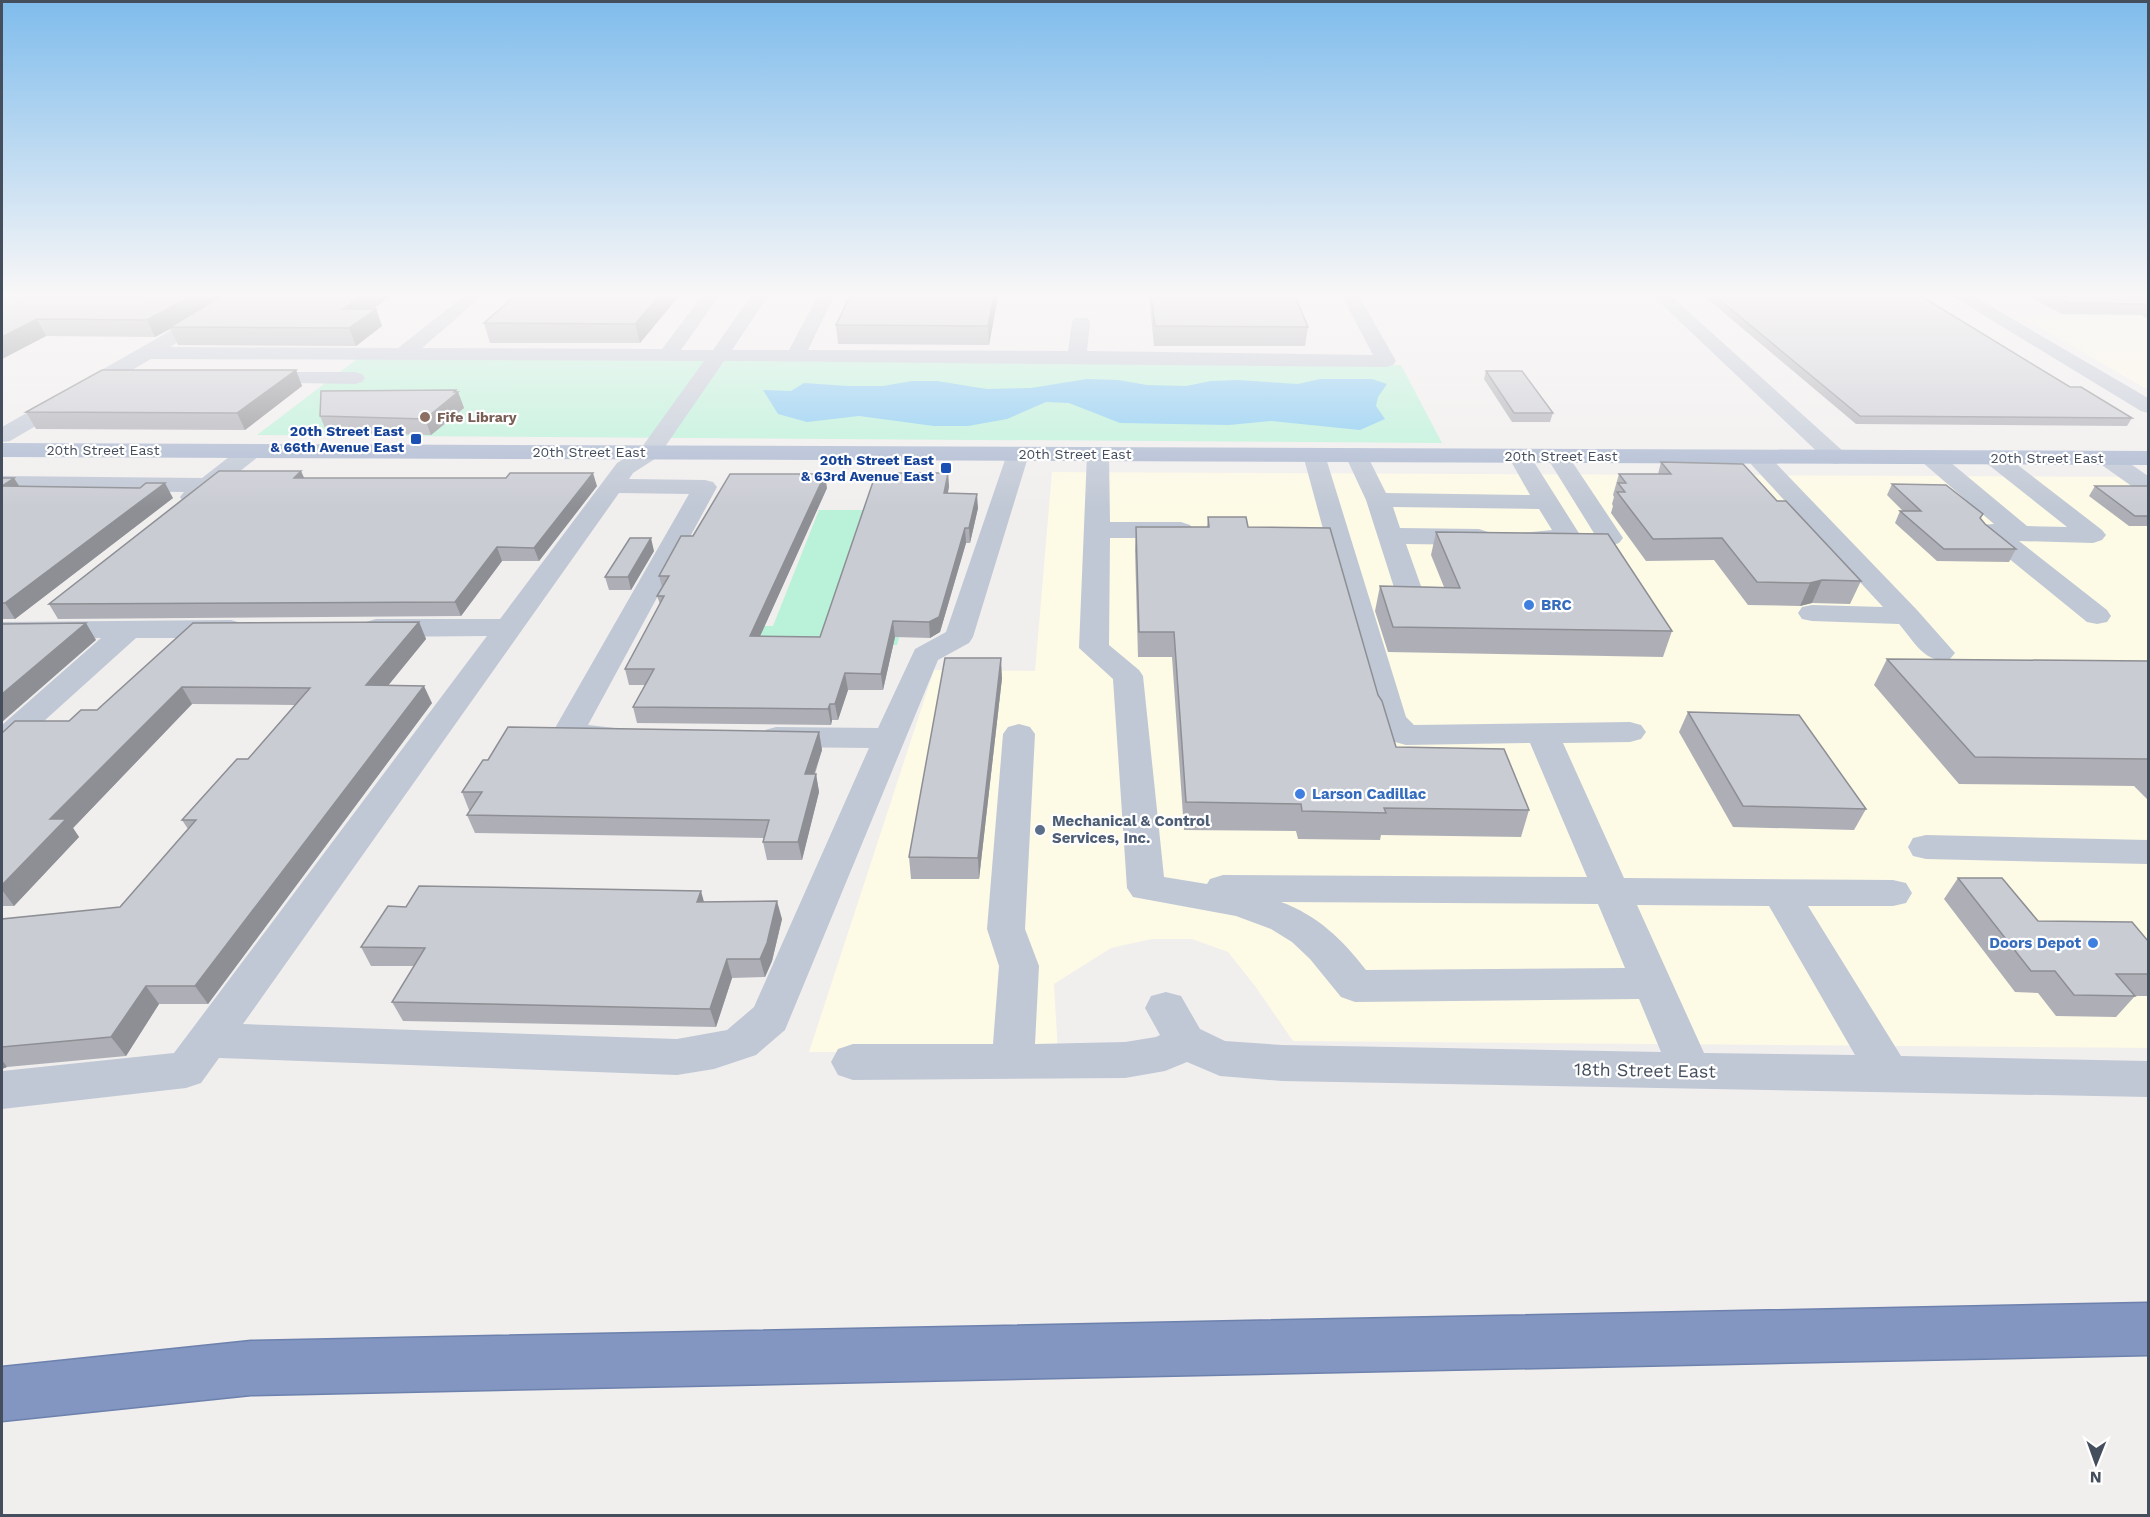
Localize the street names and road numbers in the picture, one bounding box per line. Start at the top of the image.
street label: 20th Street East [46,442,160,458]
street label: 20th Street East [532,444,646,460]
street label: 20th Street East [1018,446,1132,462]
street label: 20th Street East [1504,448,1618,464]
street label: 20th Street East [1990,450,2104,466]
street label: 18th Street East [1574,1058,1717,1082]

